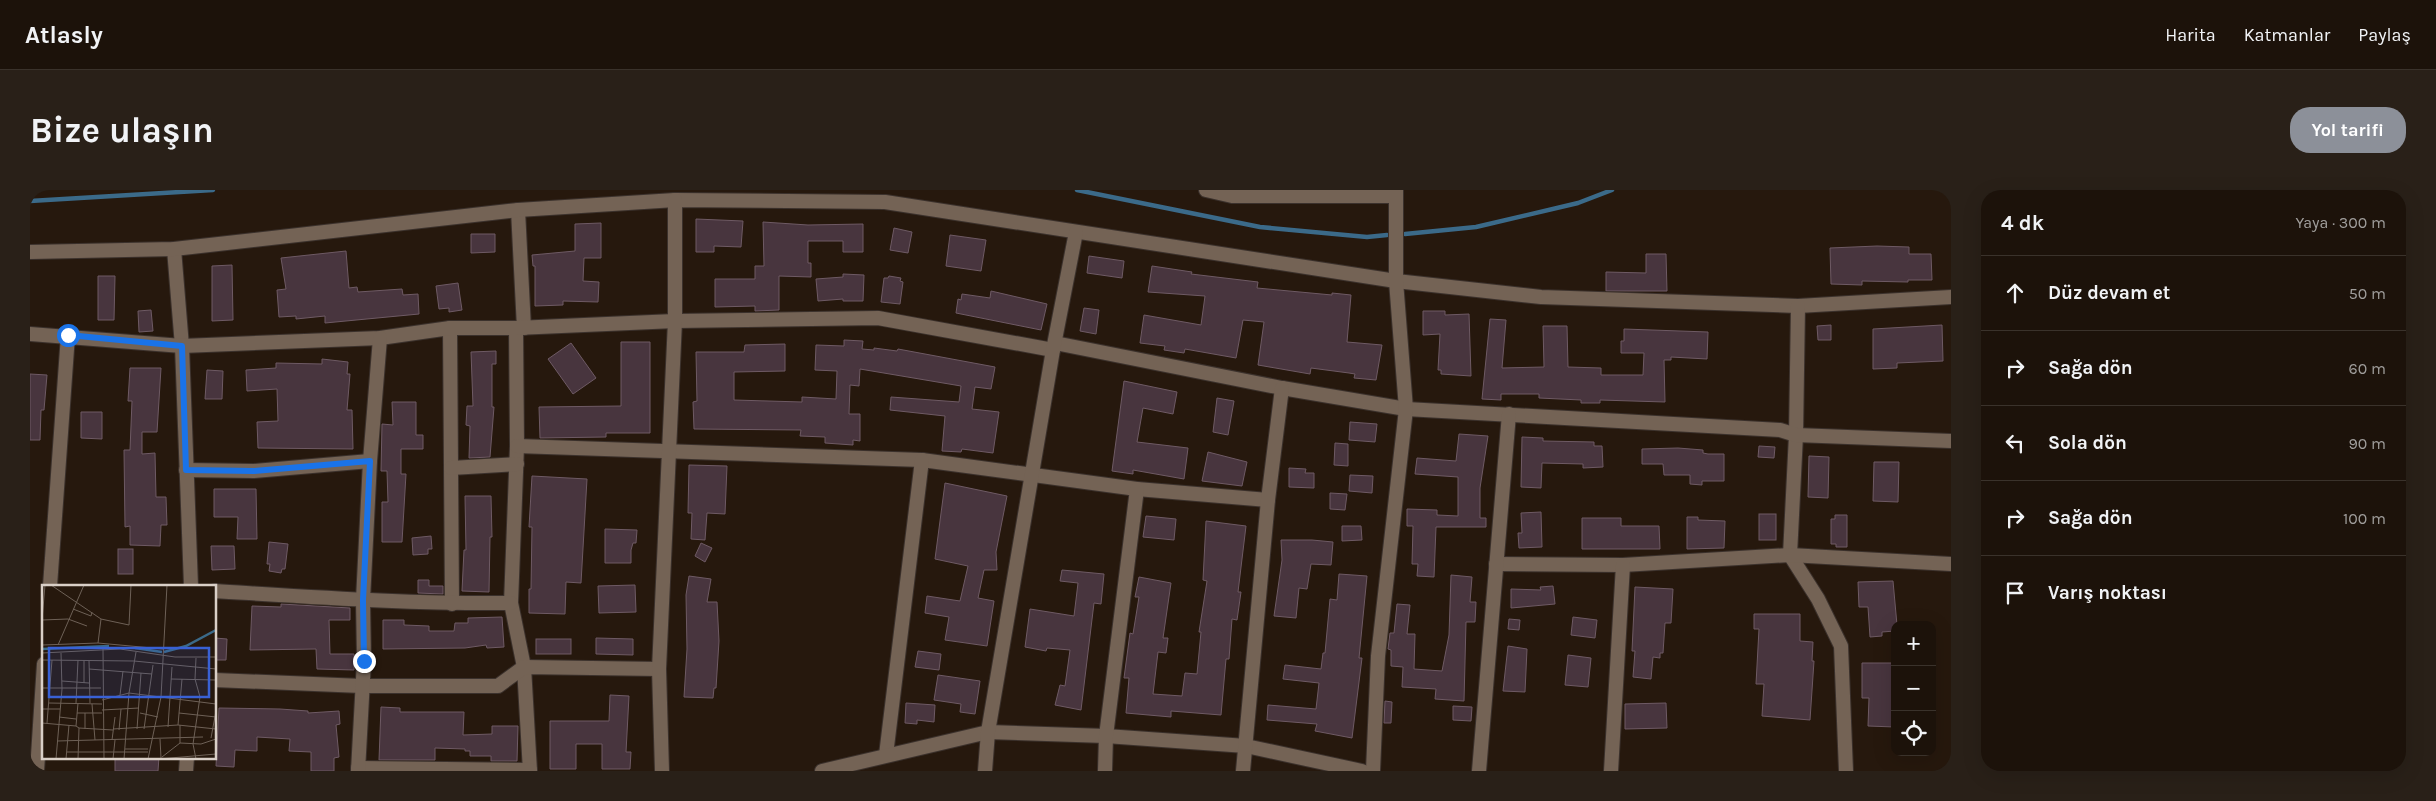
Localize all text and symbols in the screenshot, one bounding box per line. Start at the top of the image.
text: Atlasly [25,21,103,49]
text: Harita [2165,24,2216,46]
text: Katmanlar [2244,24,2330,46]
text: Paylaş [2358,24,2411,46]
button: Yol tarifi [2290,107,2406,153]
text: Bize ulaşın [30,110,214,151]
text: 4 dk [2001,211,2044,235]
text: Yaya · 300 m [2295,213,2386,232]
icon: ahead [2001,279,2029,307]
text: Düz devam et [2048,282,2170,304]
text: 50 m [2349,284,2386,303]
route start [57,324,80,347]
icon: right [2001,354,2029,382]
text: Sağa dön [2048,357,2132,379]
text: 60 m [2349,359,2386,378]
icon: left [2001,429,2029,457]
text: Sola dön [2048,432,2127,454]
text: 90 m [2348,434,2386,453]
icon: right [2001,504,2029,532]
text: Sağa dön [2048,507,2132,529]
text: 100 m [2343,509,2386,528]
icon: arrive [2001,579,2029,607]
text: Varış noktası [2048,582,2167,604]
inset map [42,585,216,758]
map controls [1891,621,1936,756]
button: + [1891,621,1936,666]
route end [353,650,376,673]
button: − [1891,666,1936,711]
button: locate [1891,711,1936,756]

